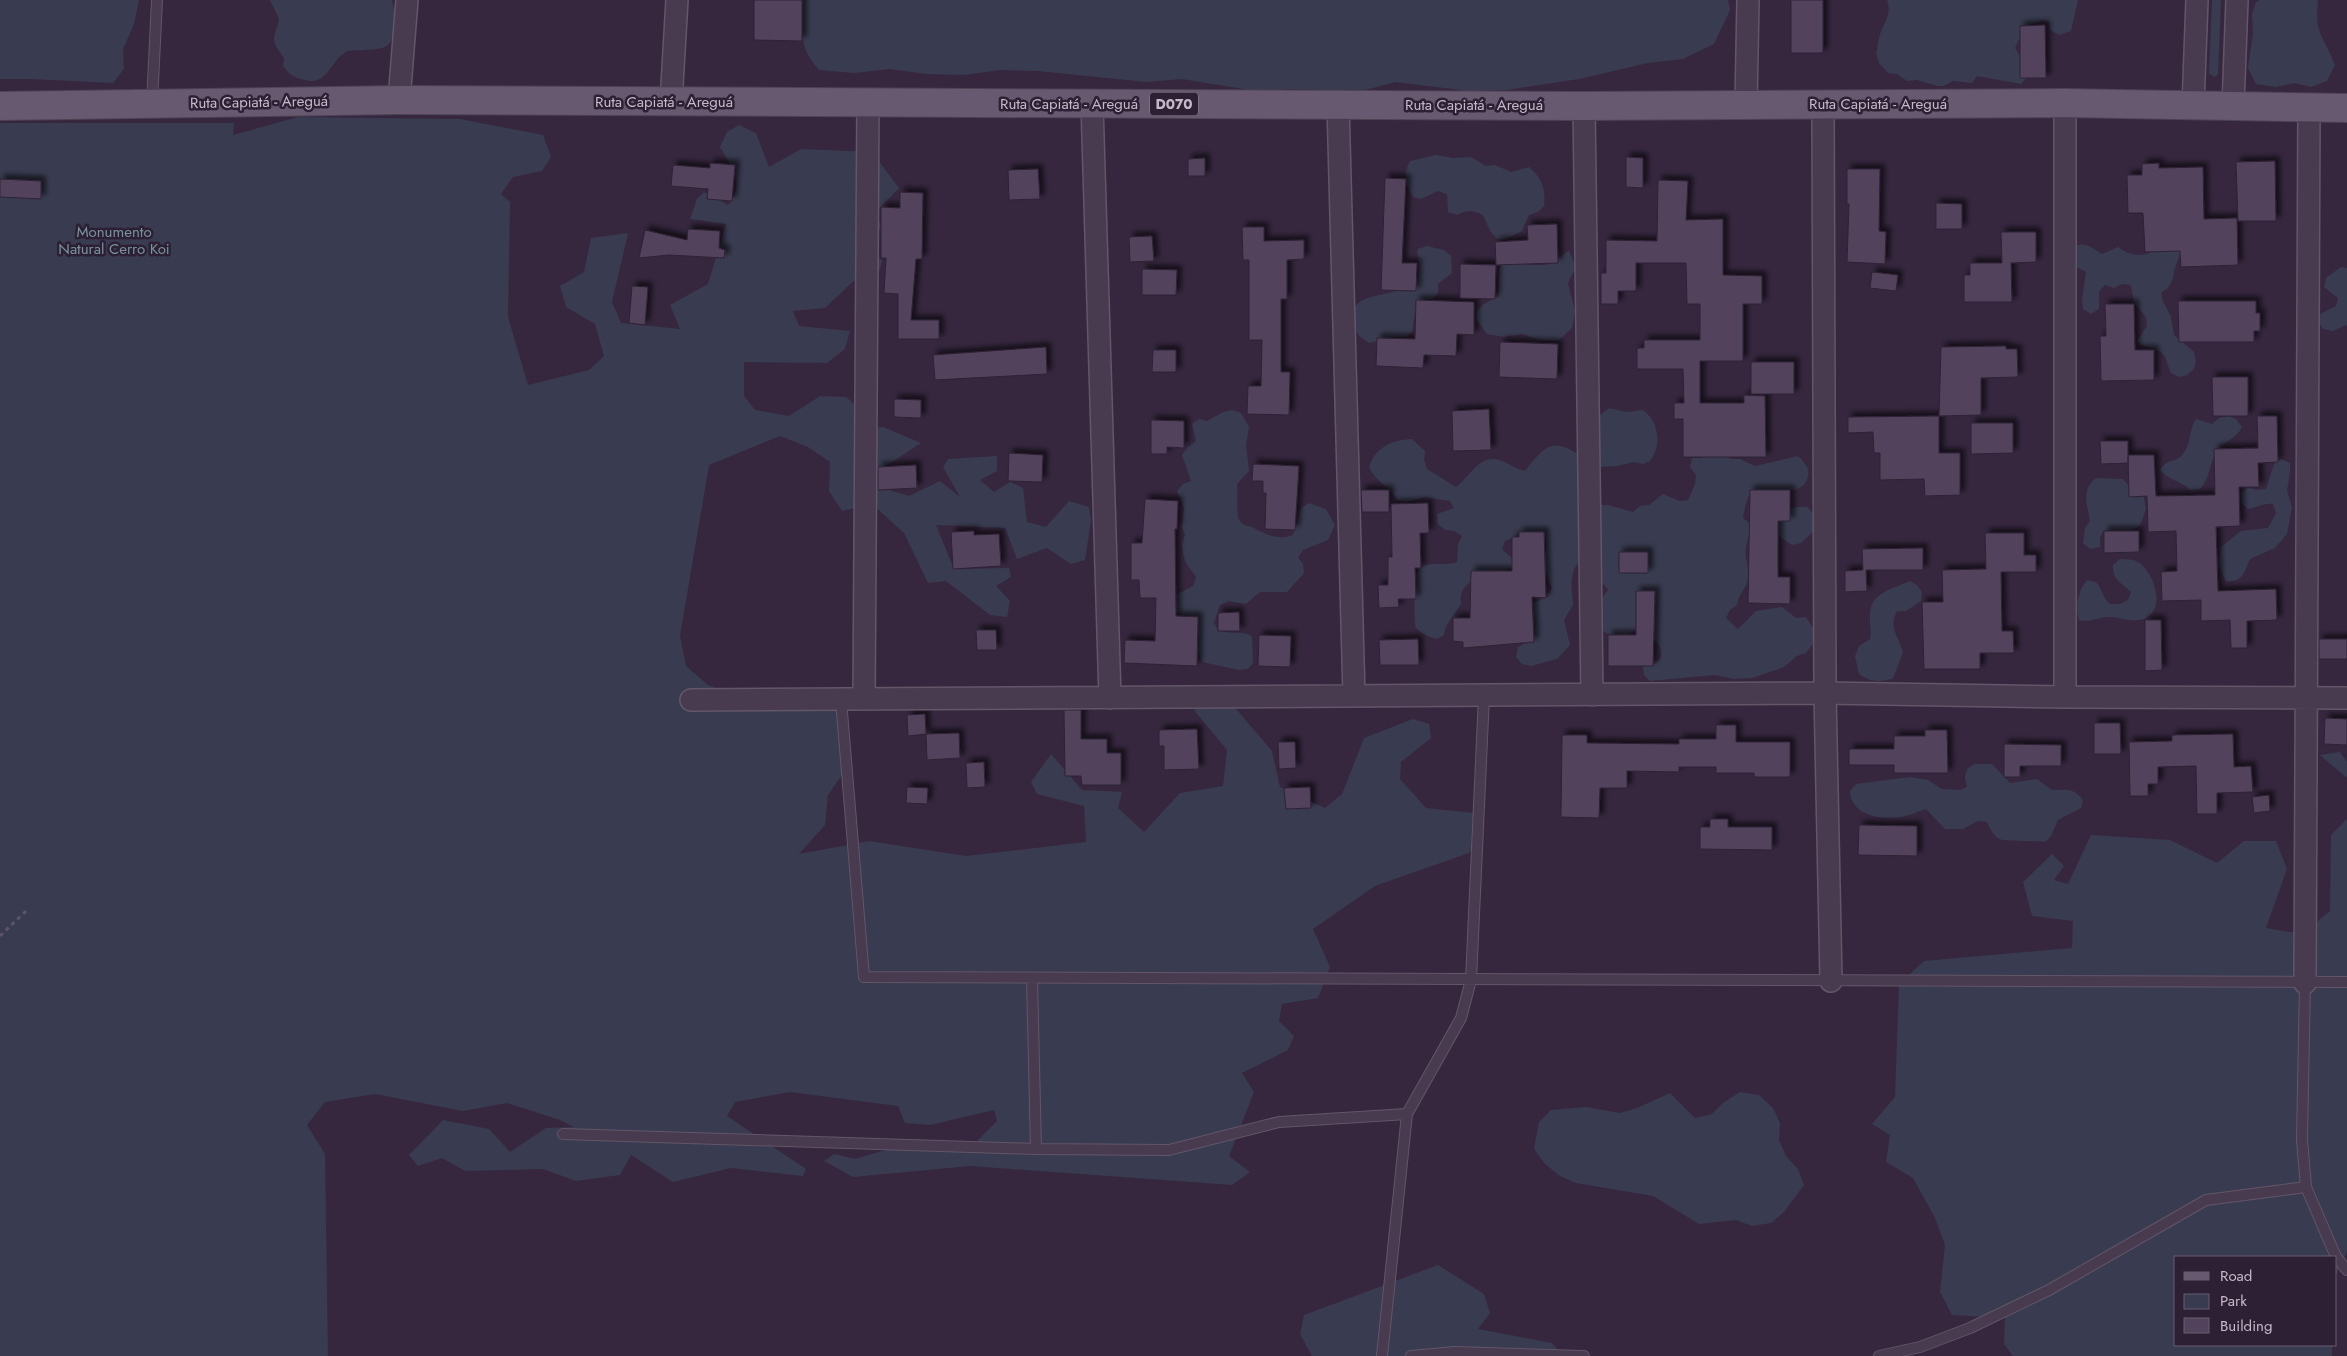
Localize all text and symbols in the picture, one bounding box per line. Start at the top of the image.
street label: Ruta Capiatá - Areguá [190,90,328,114]
street label: Ruta Capiatá - Areguá [595,91,733,113]
road number: D070 [1150,92,1198,116]
street label: Ruta Capiatá - Areguá [1000,93,1138,115]
street label: Ruta Capiatá - Areguá [1809,93,1947,115]
street label: Ruta Capiatá - Areguá [1405,94,1543,116]
park label: Monumento Natural Cerro Koi [58,221,170,260]
legend [2174,1256,2337,1346]
text: Road [2220,1265,2252,1287]
text: Park [2220,1290,2247,1312]
text: Building [2220,1315,2272,1337]

